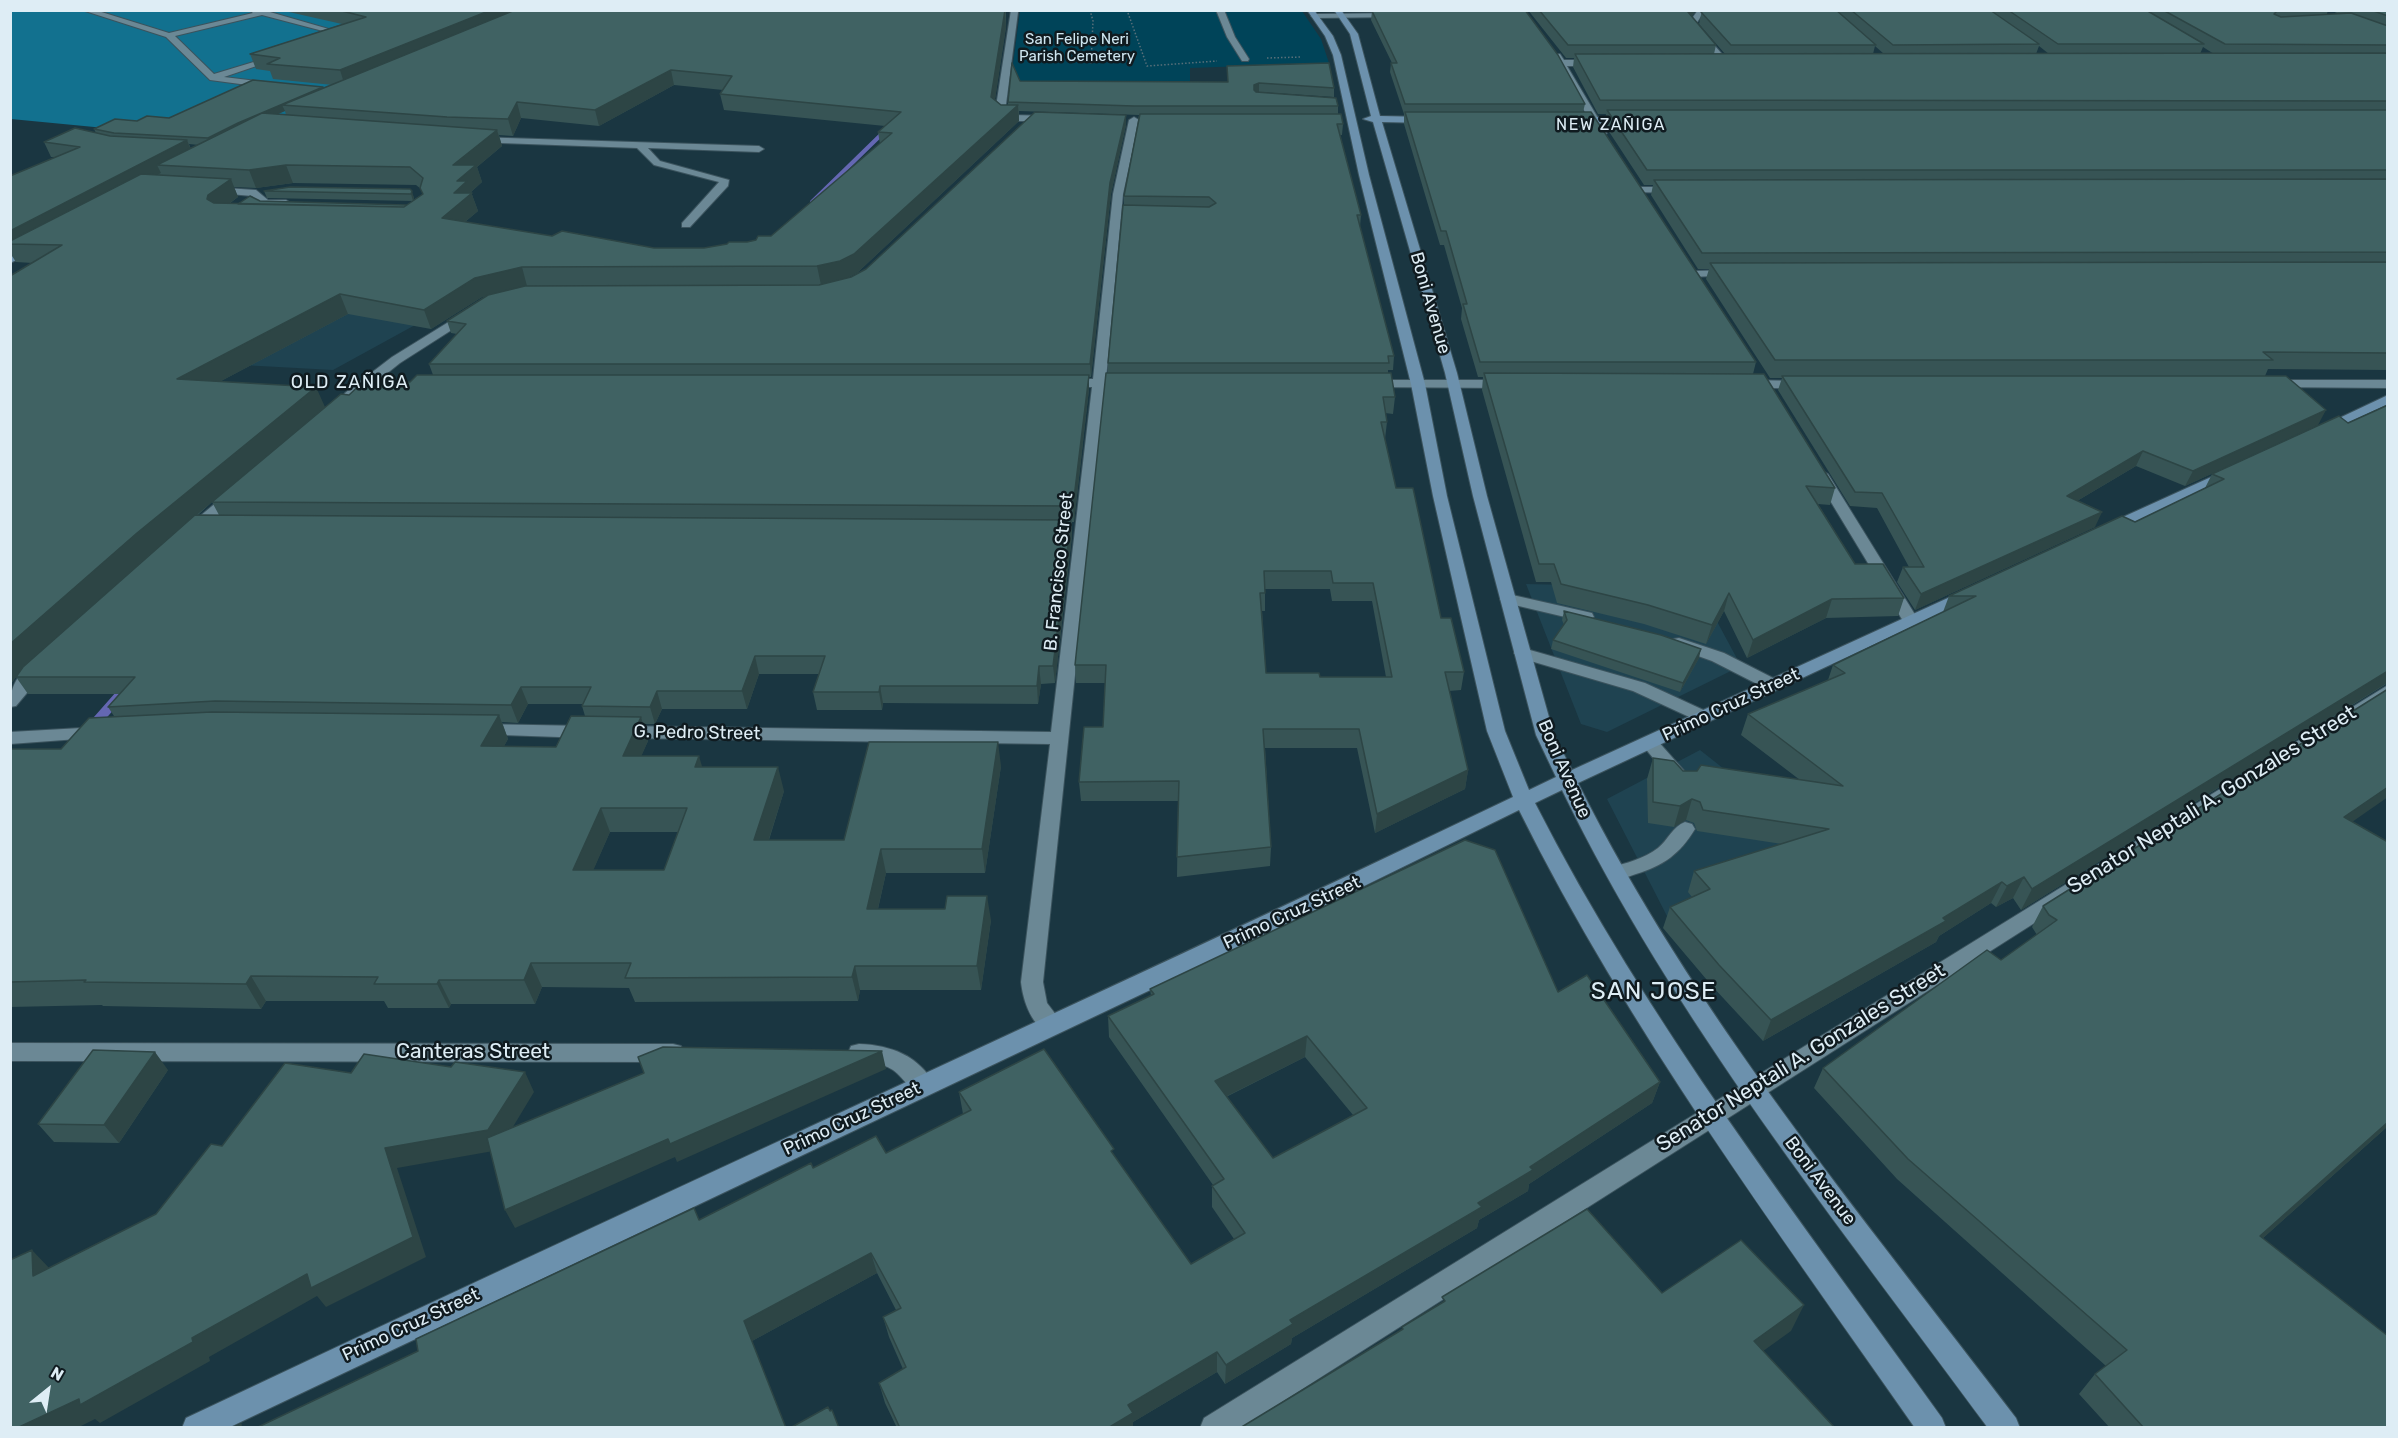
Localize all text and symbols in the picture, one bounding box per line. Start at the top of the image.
park label: San Felipe Neri Parish Cemetery [1019,31,1135,66]
district label: NEW ZAÑIGA [1556,115,1666,135]
street label: Boni Avenue [1405,250,1455,356]
district label: OLD ZAÑIGA [291,372,409,394]
street label: B. Francisco Street [1040,492,1078,652]
street label: Primo Cruz Street [1659,664,1803,746]
street label: Senator Neptali A. Gonzales Street [2063,700,2361,900]
street label: Boni Avenue [1533,717,1595,821]
street label: G. Pedro Street [634,721,760,745]
street label: Primo Cruz Street [1220,872,1364,954]
street label: Senator Neptali A. Gonzales Street [1652,958,1950,1158]
district label: SAN JOSE [1591,978,1717,1006]
street label: Canteras Street [396,1039,550,1065]
street label: Primo Cruz Street [780,1078,924,1160]
street label: Boni Avenue [1780,1133,1860,1229]
street label: Primo Cruz Street [339,1284,483,1366]
north arrow [18,1360,78,1420]
text: N [48,1363,67,1385]

